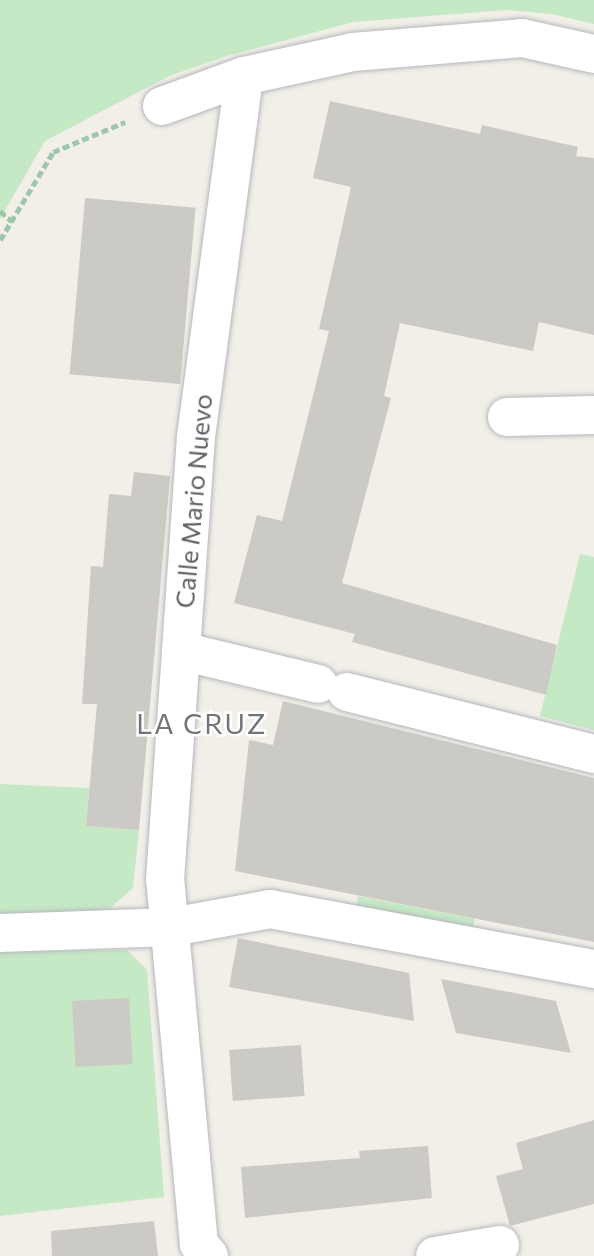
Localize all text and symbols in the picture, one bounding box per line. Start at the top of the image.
street label: Calle Mario Nuevo [168,393,218,609]
district label: LA CRUZ [137,706,267,740]

